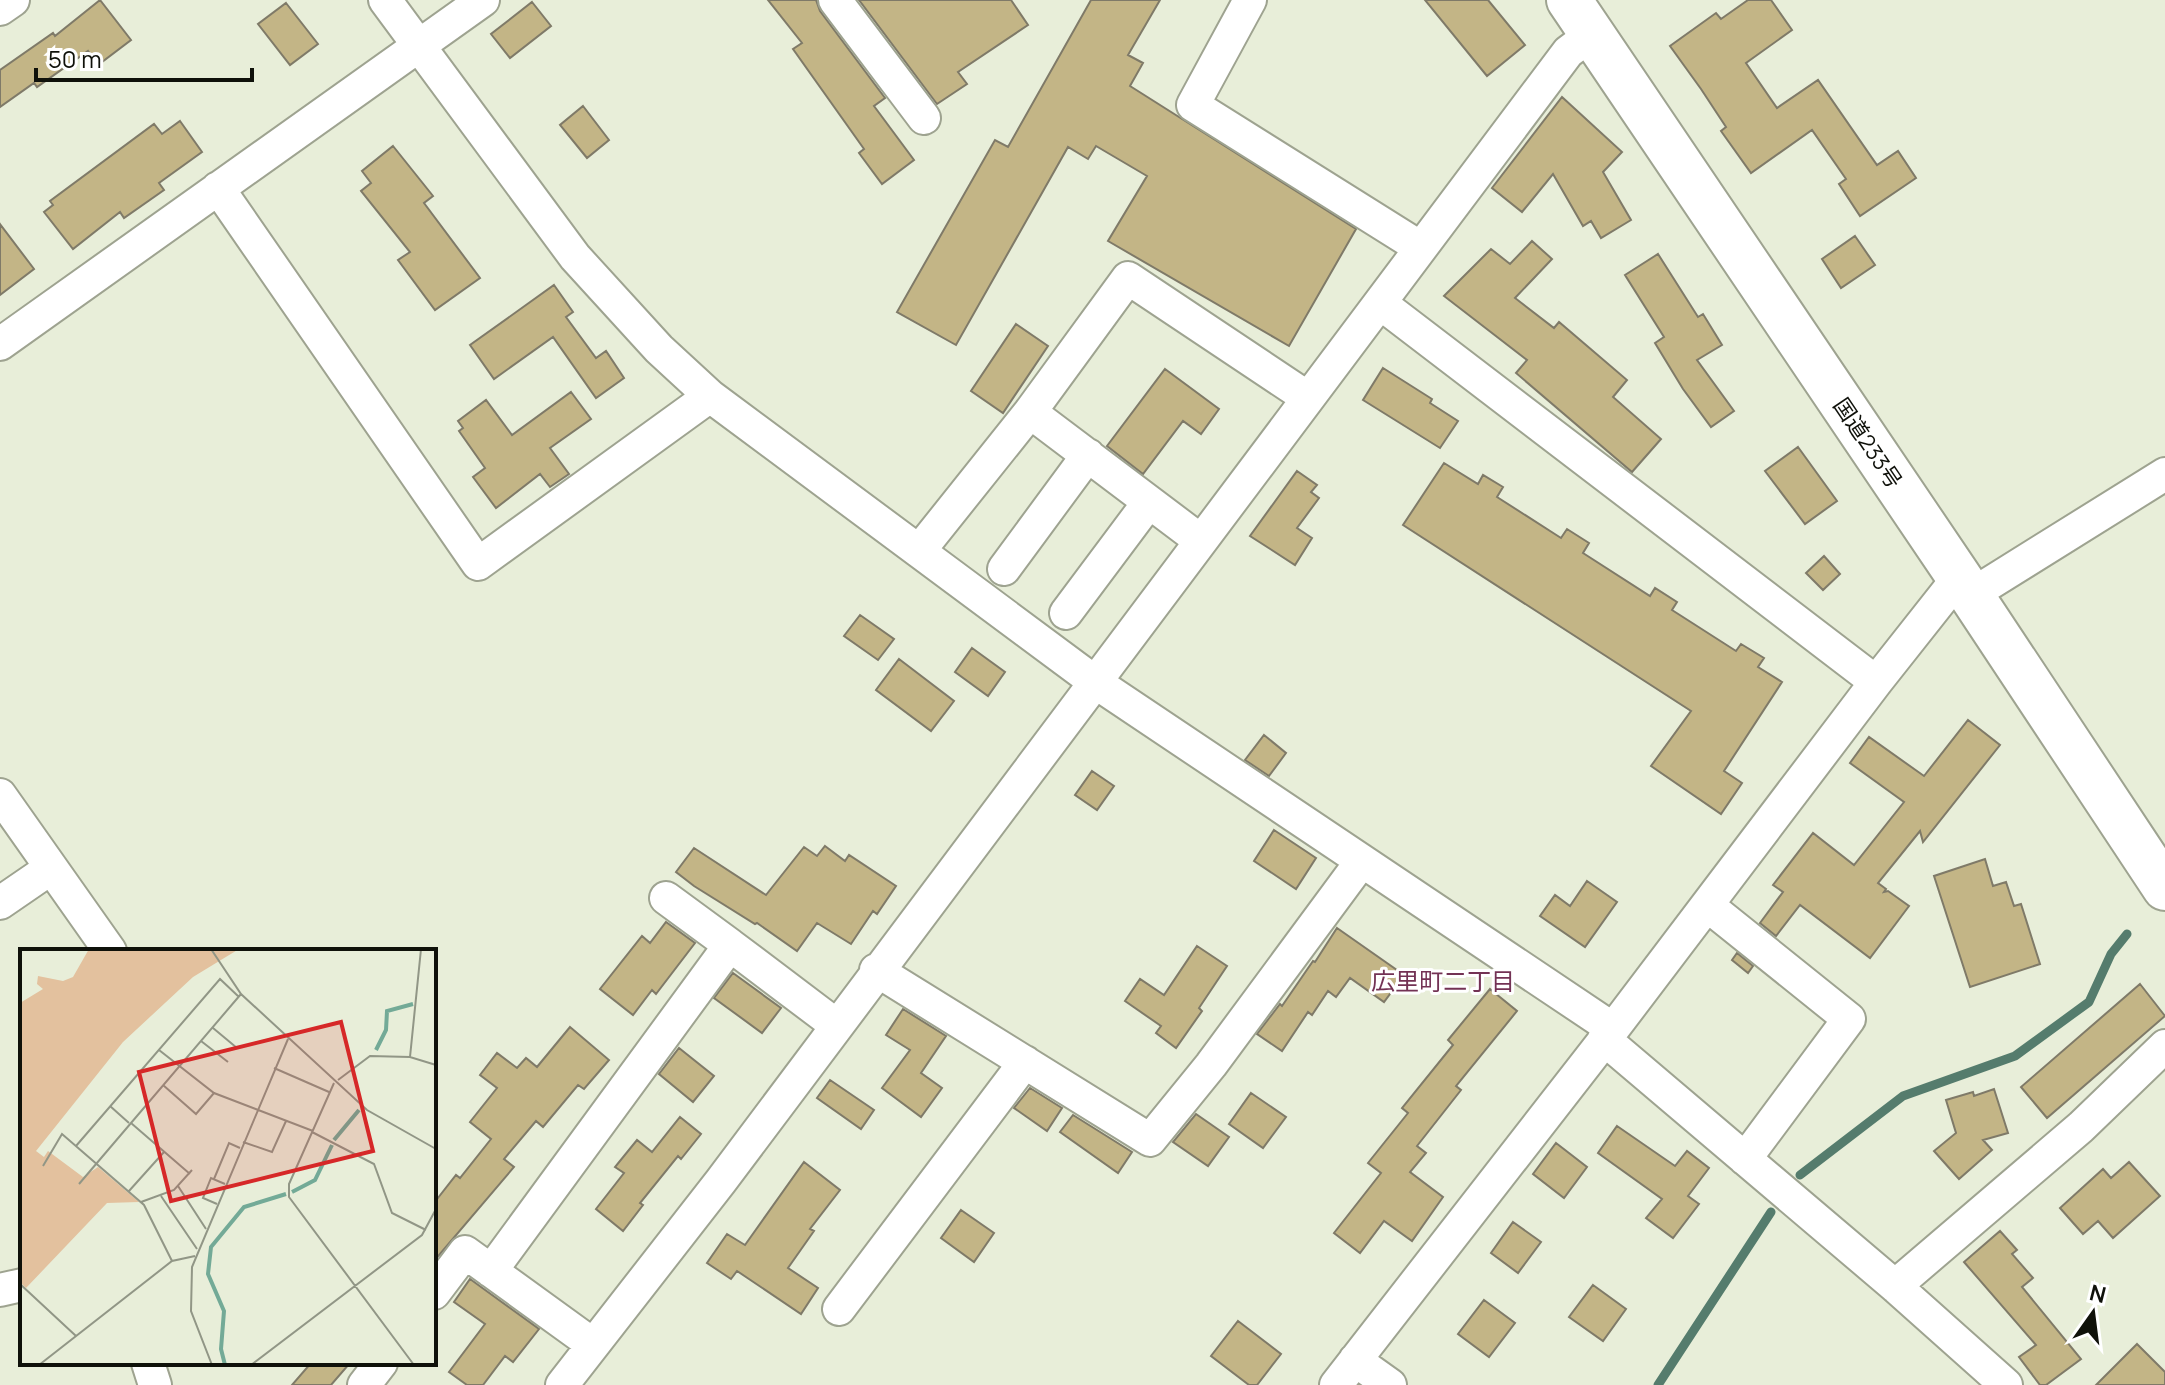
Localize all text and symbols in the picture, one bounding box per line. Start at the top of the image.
scale bar [36,32,252,82]
text: 50 m [48,42,102,75]
street label: 国道233号 [1827,392,1909,494]
inset map [20,949,436,1365]
district label: 広里町二丁目 [1371,964,1515,997]
north arrow [2053,1273,2133,1353]
text: N [2087,1277,2109,1310]

